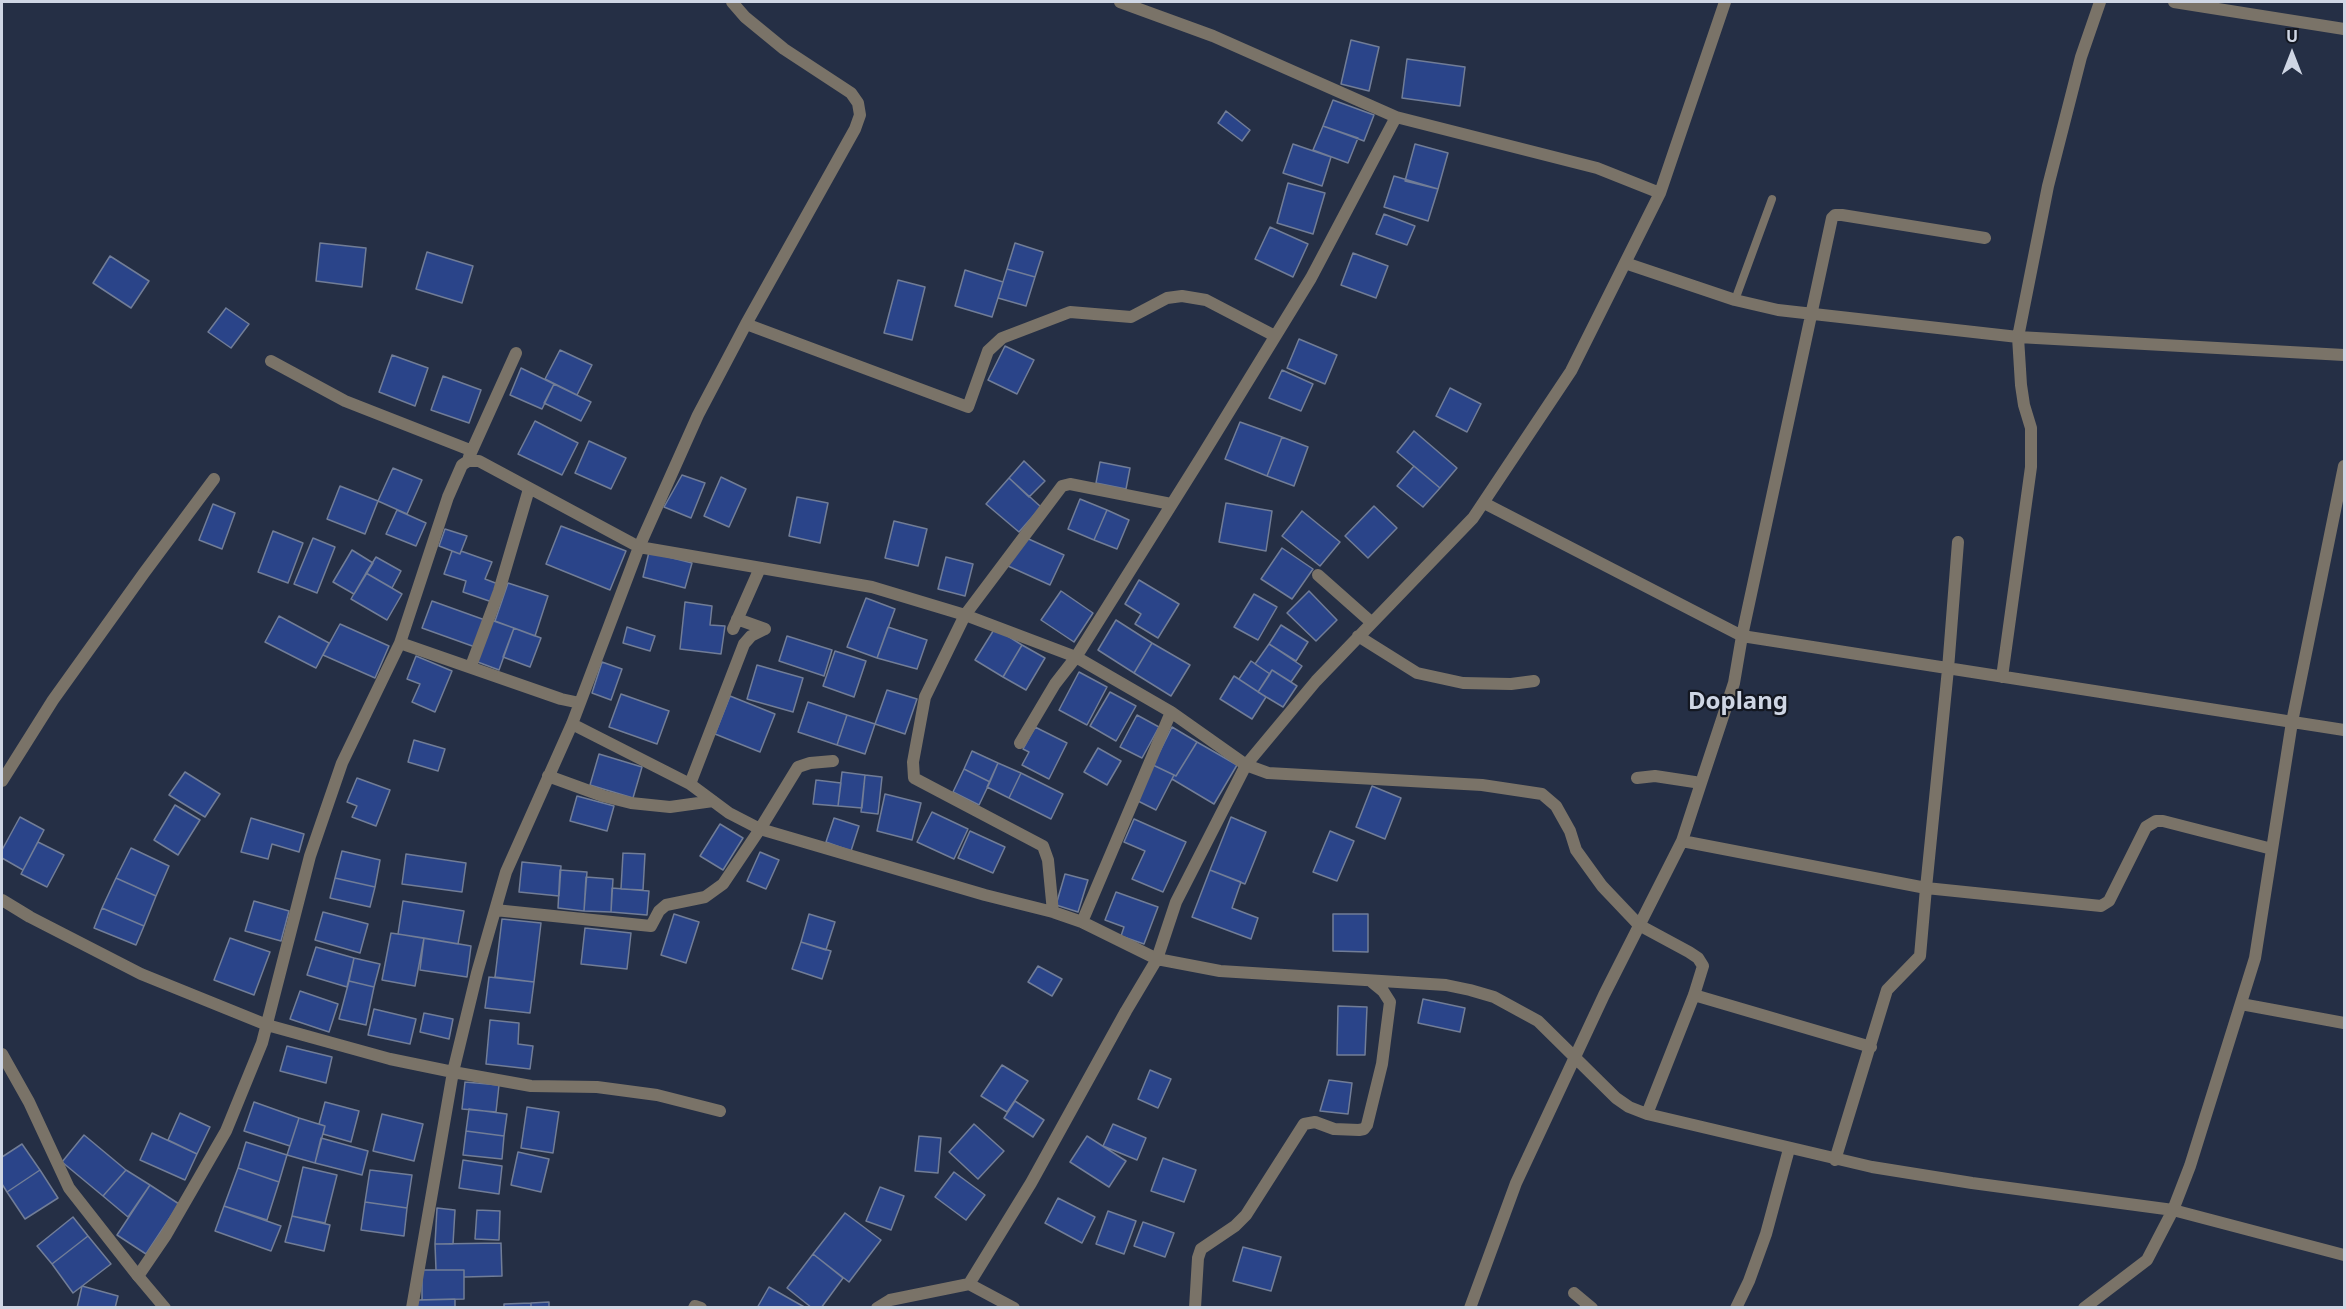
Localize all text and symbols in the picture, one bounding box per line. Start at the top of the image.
north arrow [2262,24,2322,84]
text: U [2286,25,2298,47]
district label: Doplang [1688,688,1788,716]

